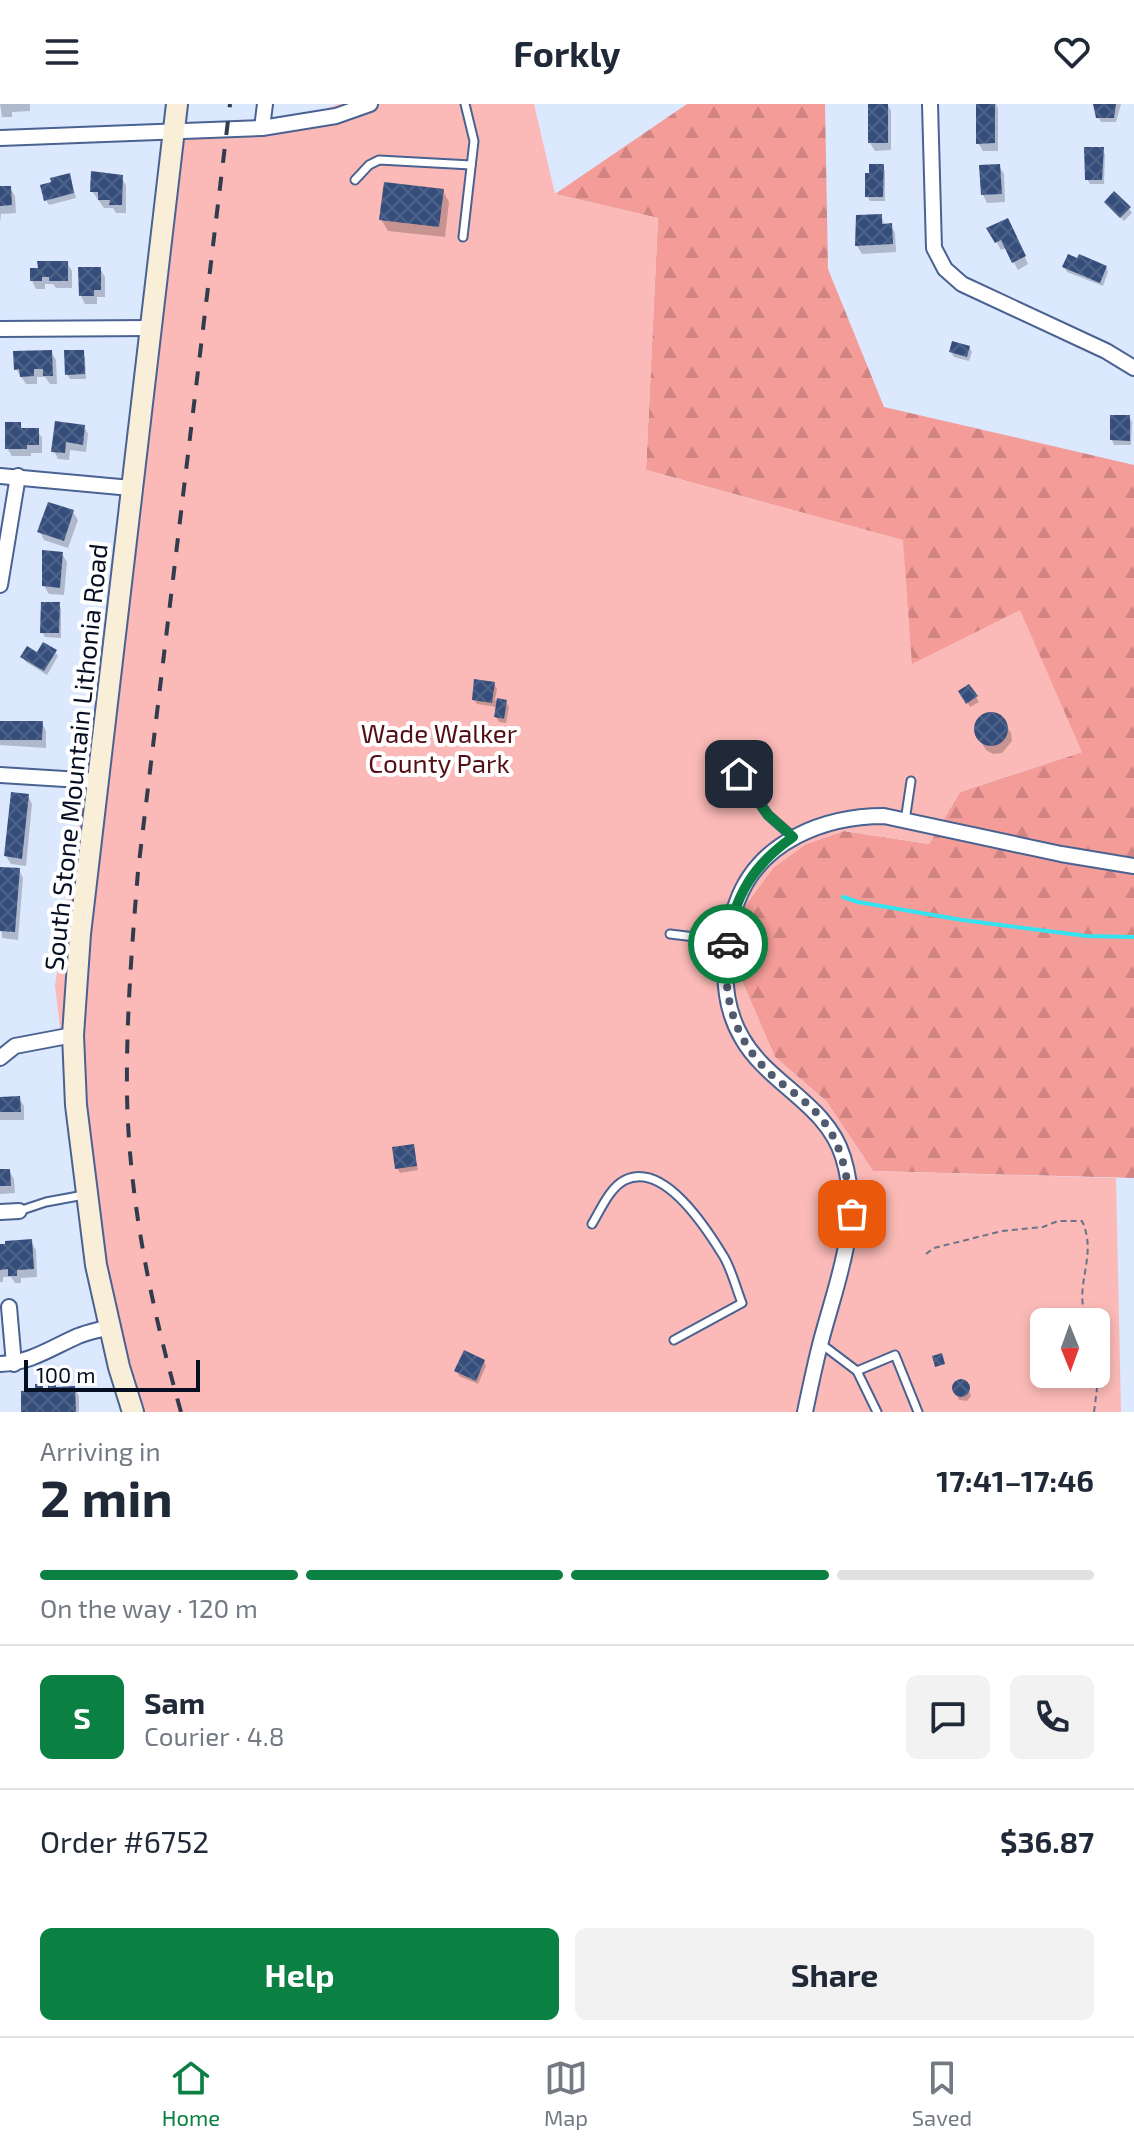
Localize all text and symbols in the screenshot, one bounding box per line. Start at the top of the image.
icon: menu [40,30,84,74]
icon: heart [1050,30,1094,74]
text: Forkly [513,31,621,74]
street label: South Stone Mountain Lithonia Road [37,542,113,972]
park label: Wade Walker County Park [361,717,517,778]
pin [705,740,773,808]
icon: home [717,752,761,796]
courier [688,904,768,984]
icon: car [706,922,750,966]
pin [818,1180,886,1248]
icon: bag [830,1192,874,1236]
north arrow [1030,1308,1110,1388]
map controls [1030,1308,1110,1388]
scale bar [24,1356,200,1392]
text: 100 m [36,1361,95,1387]
text: Arriving in [40,1435,161,1466]
text: 17:41–17:46 [936,1462,1094,1498]
text: 2 min [40,1465,173,1527]
text: On the way · 120 m [40,1592,258,1623]
button: chat [906,1675,990,1759]
button: phone [1010,1675,1094,1759]
text: Sam [144,1684,205,1720]
text: S [73,1699,91,1735]
text: Courier · 4.8 [144,1720,285,1751]
text: Order #6752 [40,1823,209,1859]
text: $36.87 [1000,1823,1094,1859]
button: Help [40,1928,559,2020]
button: Share [575,1928,1094,2020]
tab: Home [162,2056,220,2130]
tab: Map [544,2056,588,2130]
tab: Saved [912,2056,972,2130]

